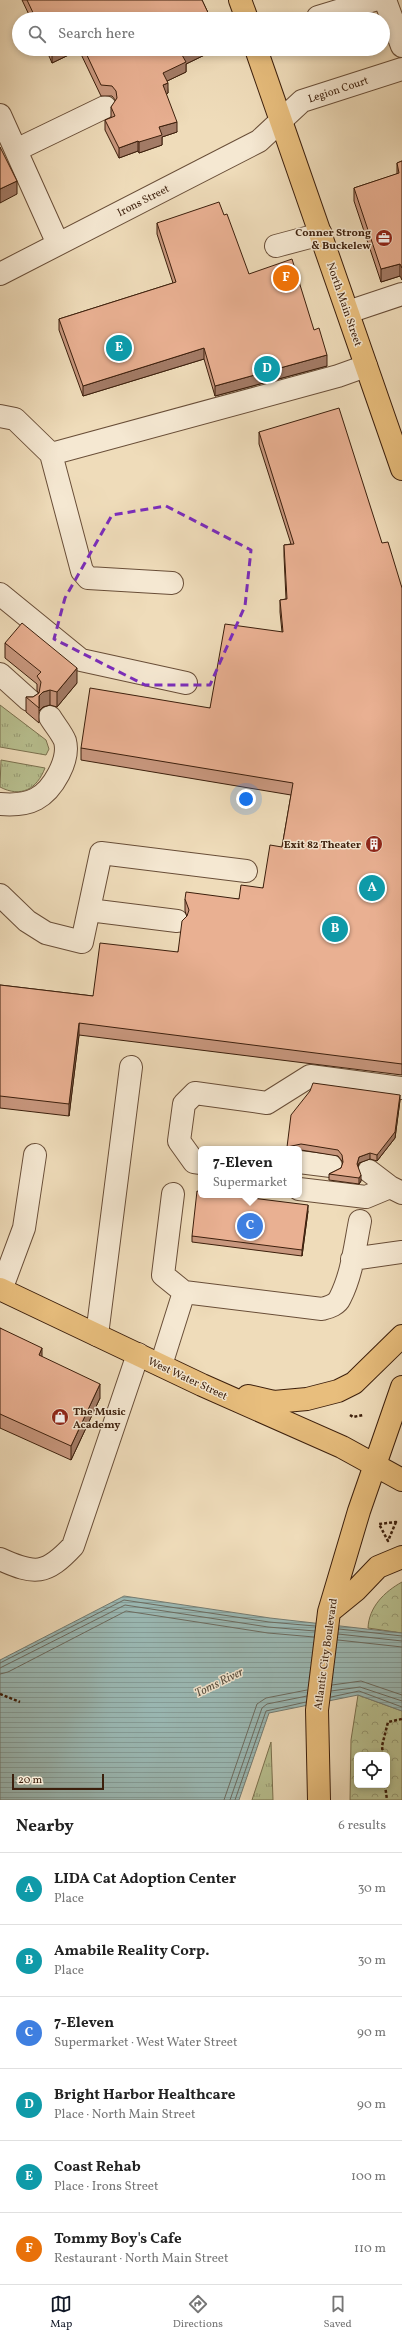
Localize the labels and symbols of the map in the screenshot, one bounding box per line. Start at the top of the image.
street label: Legion Court [306,74,371,107]
street label: Irons Street [115,182,172,221]
place label: Conner Strong & Buckelew [295,226,371,254]
office icon: Conner Strong & Buckelew [374,228,394,248]
street label: North Main Street [322,261,365,349]
pin: F [273,263,299,293]
pin: E [106,333,132,363]
pin: D [254,354,280,384]
your location [236,789,256,809]
building icon: Exit 82 Theater [364,834,384,854]
place label: Exit 82 Theater [284,838,362,853]
pin: A [359,873,385,903]
pin: B [322,914,348,944]
pin: C [237,1211,263,1241]
street label: West Water Street [145,1354,230,1404]
place label: The Music Academy [73,1405,126,1433]
shop icon: The Music Academy [50,1407,70,1427]
street label: Atlantic City Boulevard [311,1597,342,1711]
water label: Toms River [193,1664,247,1702]
scale bar [12,1772,104,1791]

